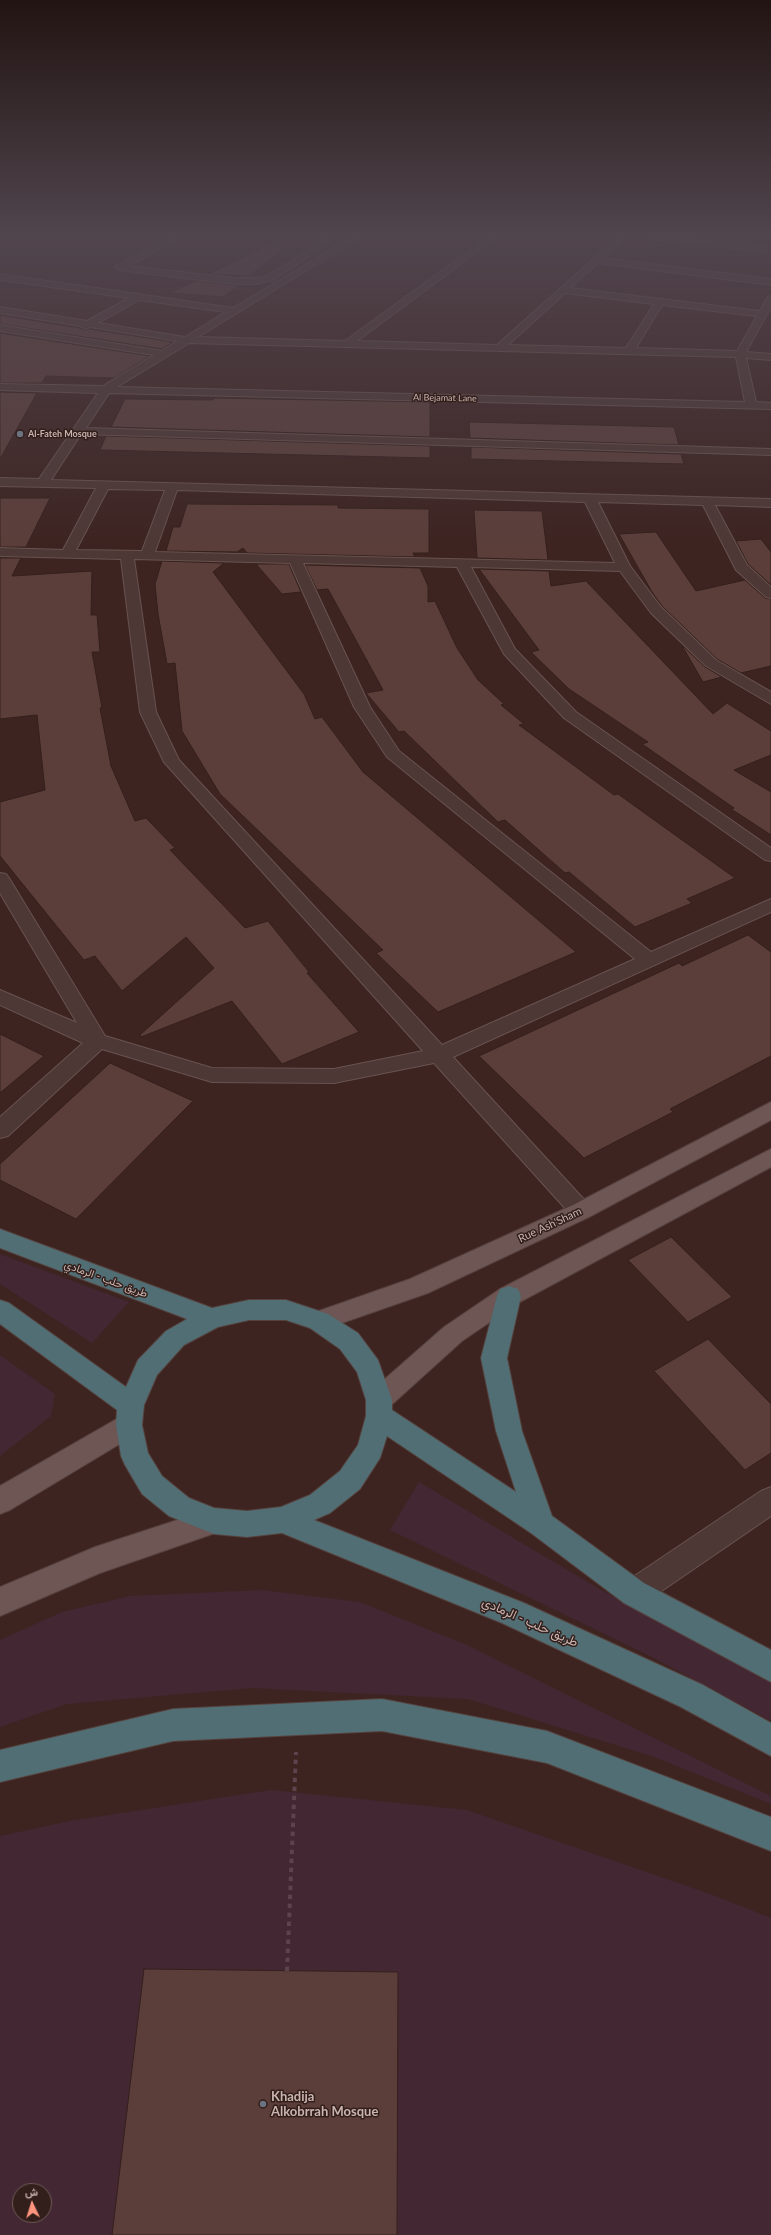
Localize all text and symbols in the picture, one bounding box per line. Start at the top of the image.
street label: Al Bejamat Lane [413,392,477,404]
marker: Al-Fateh Mosque [15,429,25,439]
place label: Al-Fateh Mosque [28,429,97,439]
street label: Rue Ash'Sham [516,1205,584,1245]
street label: طريق حلب - الرمادي [62,1258,150,1300]
street label: طريق حلب - الرمادي [479,1594,581,1650]
place label: Khadija Alkobrrah Mosque [271,2089,378,2120]
marker: Khadija Alkobrrah Mosque [258,2099,268,2109]
north arrow [12,2183,52,2223]
text: ش [24,2185,38,2198]

